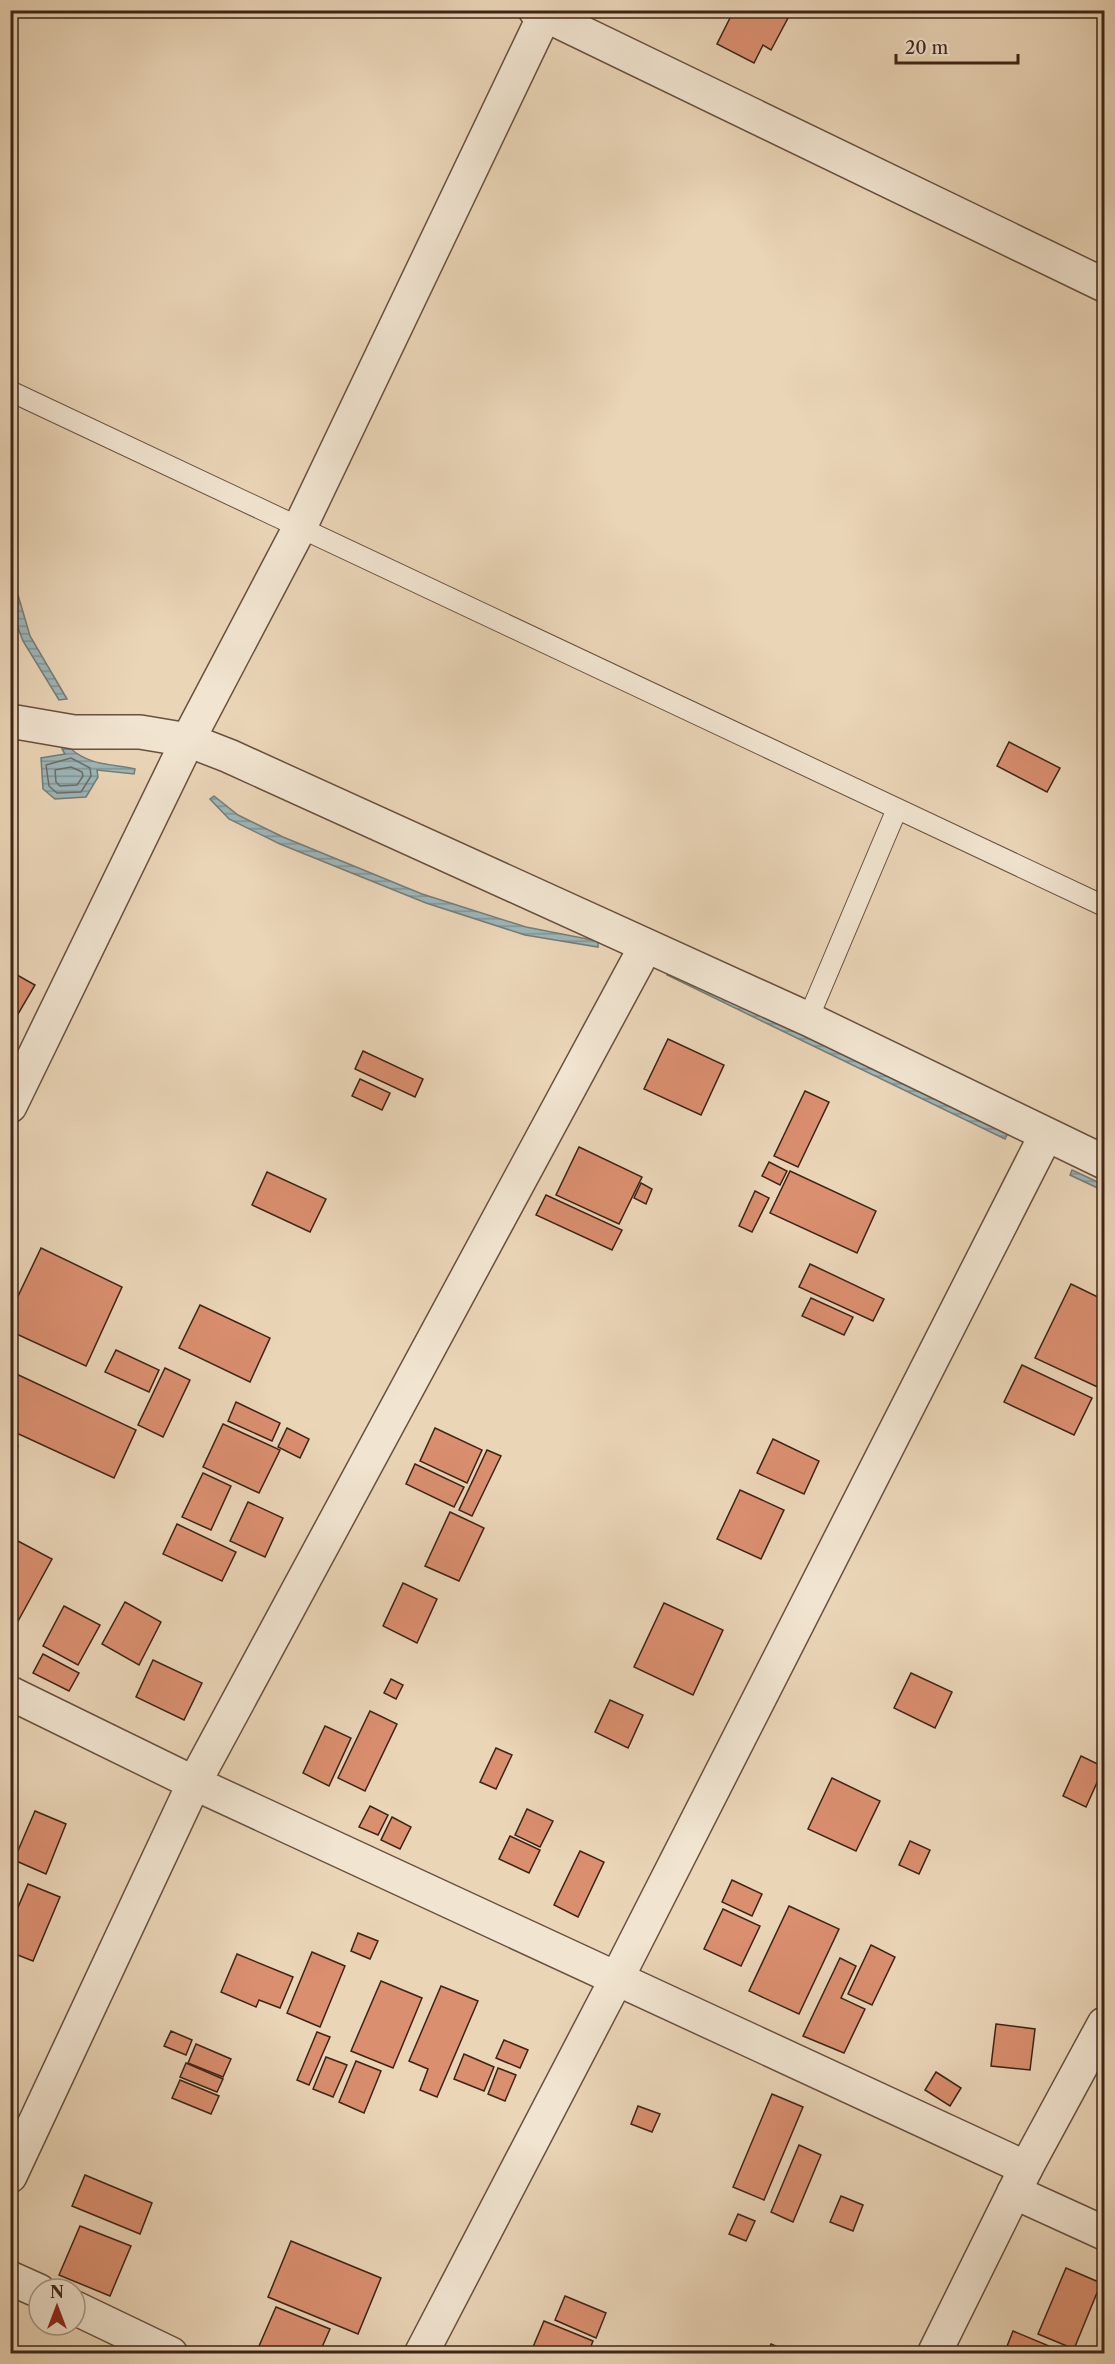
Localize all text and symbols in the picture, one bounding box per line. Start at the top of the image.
scale bar [896,27,1018,65]
text: 20 m [905,37,949,59]
north arrow [27,2277,87,2337]
text: N [50,2282,64,2302]

